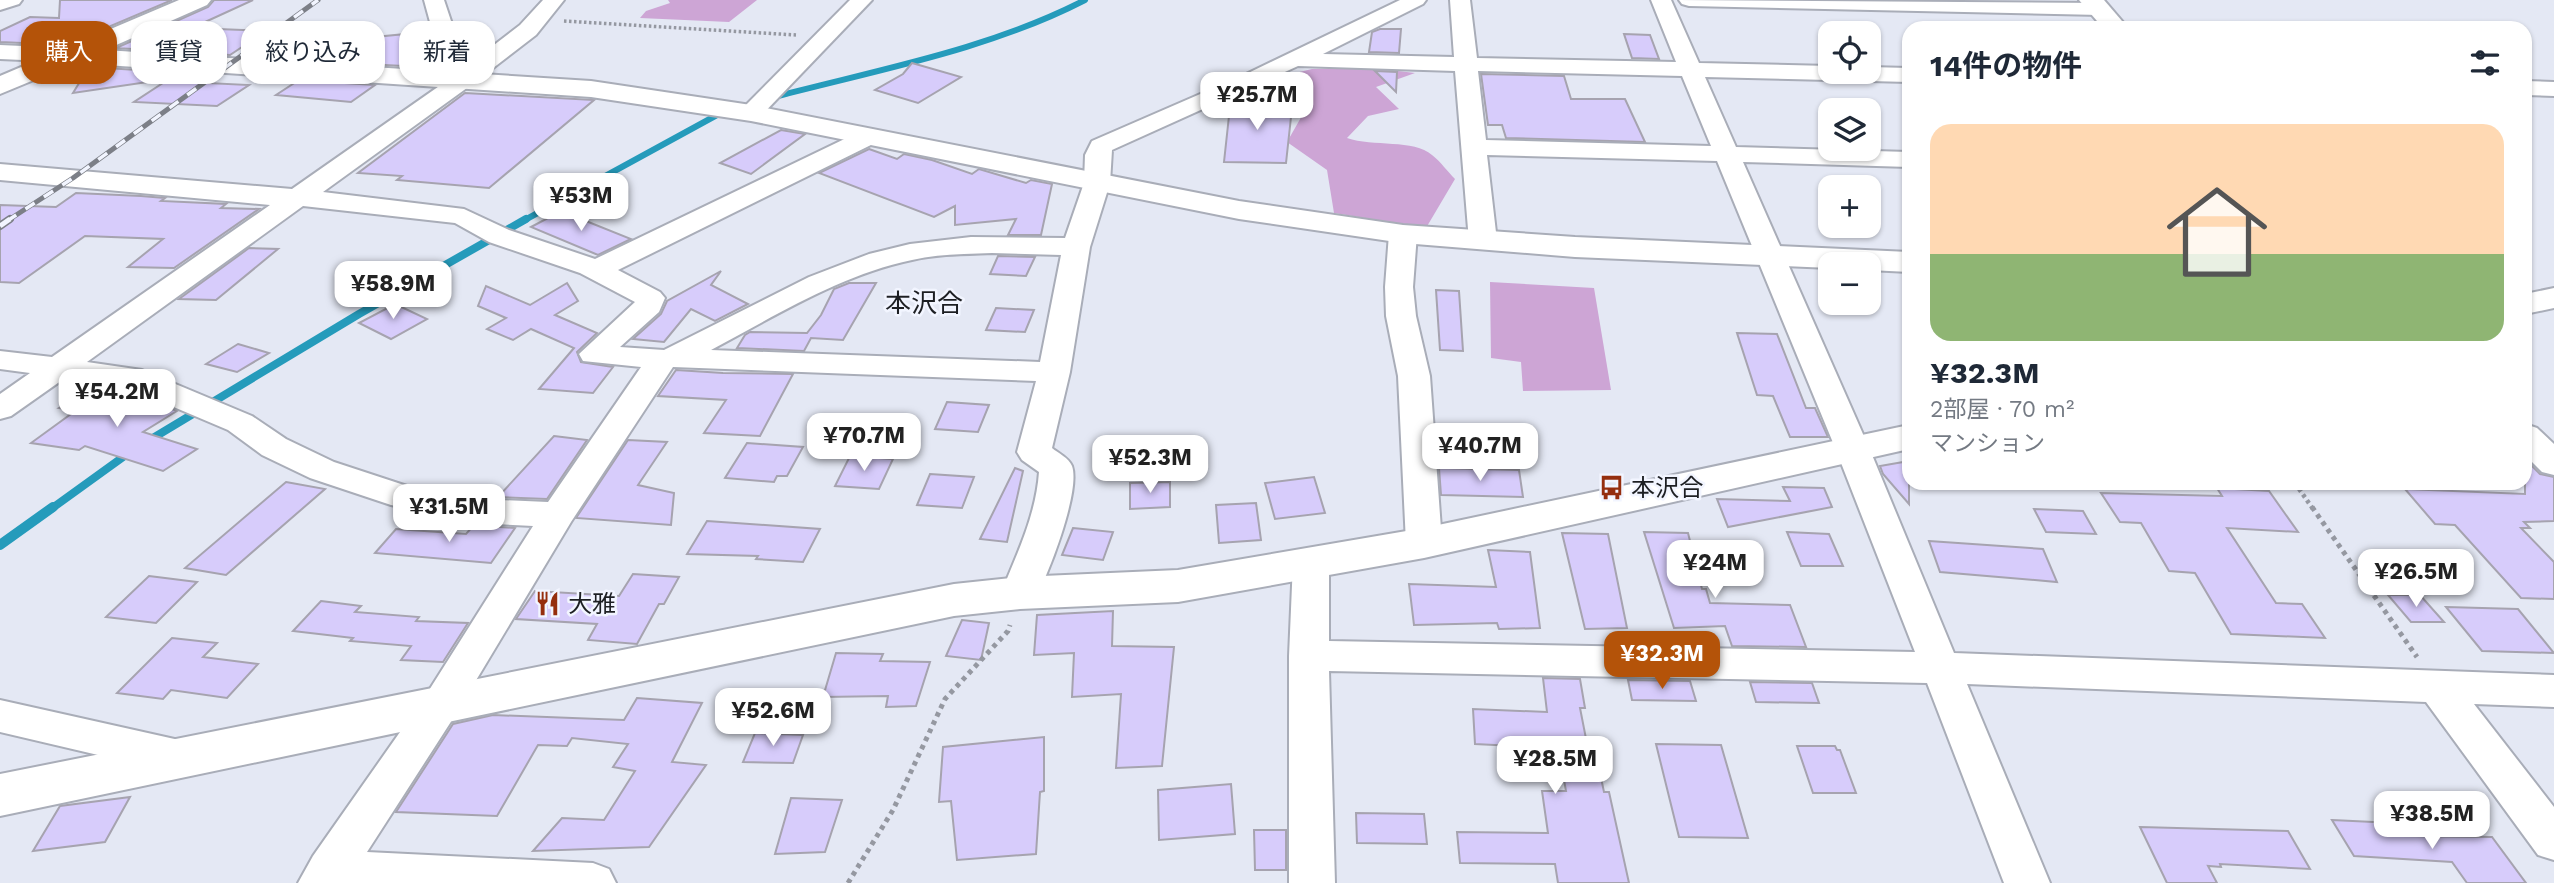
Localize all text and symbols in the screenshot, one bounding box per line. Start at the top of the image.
chip: 購入 [21,21,117,84]
chip: 賃貸 [131,21,227,84]
chip: 絞り込み [241,21,385,84]
chip: 新着 [399,21,495,84]
map controls [1818,21,1881,315]
button: locate [1818,21,1881,84]
icon: filters [2466,44,2504,82]
text: 14件の物件 [1930,48,2082,83]
pin: ¥25.7M [1200,72,1314,132]
text: ¥25.7M [1216,81,1298,108]
button: layers [1818,98,1881,161]
icon: home [2154,169,2280,295]
pin: ¥53M [540,174,622,233]
button: + [1818,175,1881,238]
text: ¥53M [549,182,613,209]
button: − [1818,252,1881,315]
pin: ¥58.9M [336,262,450,321]
text: ¥58.9M [351,270,435,297]
district label: 本沢合 [885,288,963,318]
text: ¥32.3M [1930,355,2039,390]
pin: ¥54.2M [60,370,174,429]
text: ¥54.2M [75,378,159,405]
text: 2部屋 · 70 m² [1930,396,2074,423]
pin: ¥70.7M [807,414,921,473]
text: ¥70.7M [823,422,905,449]
pin: ¥40.7M [1423,424,1537,483]
text: マンション [1930,430,2045,457]
text: ¥40.7M [1438,432,1522,459]
pin: ¥52.3M [1093,435,1207,495]
text: ¥52.3M [1108,444,1192,471]
bus stop icon: 本沢合 [1597,474,1625,502]
place label: 本沢合 [1631,474,1703,502]
pin: ¥31.5M [392,484,506,544]
text: ¥31.5M [409,493,489,520]
pin: ¥24M [1674,540,1756,600]
text: ¥24M [1683,549,1747,576]
pin: ¥26.5M [2359,550,2473,609]
text: ¥26.5M [2374,558,2458,585]
restaurant icon: 大雅 [534,590,562,618]
place label: 大雅 [568,590,616,618]
pin: ¥32.3M [1605,632,1719,691]
text: ¥32.3M [1620,640,1704,667]
pin: ¥52.6M [716,688,830,748]
text: ¥52.6M [731,697,815,724]
pin: ¥28.5M [1498,736,1612,796]
text: ¥28.5M [1513,745,1597,772]
pin: ¥38.5M [2375,792,2489,851]
text: ¥38.5M [2390,800,2474,827]

